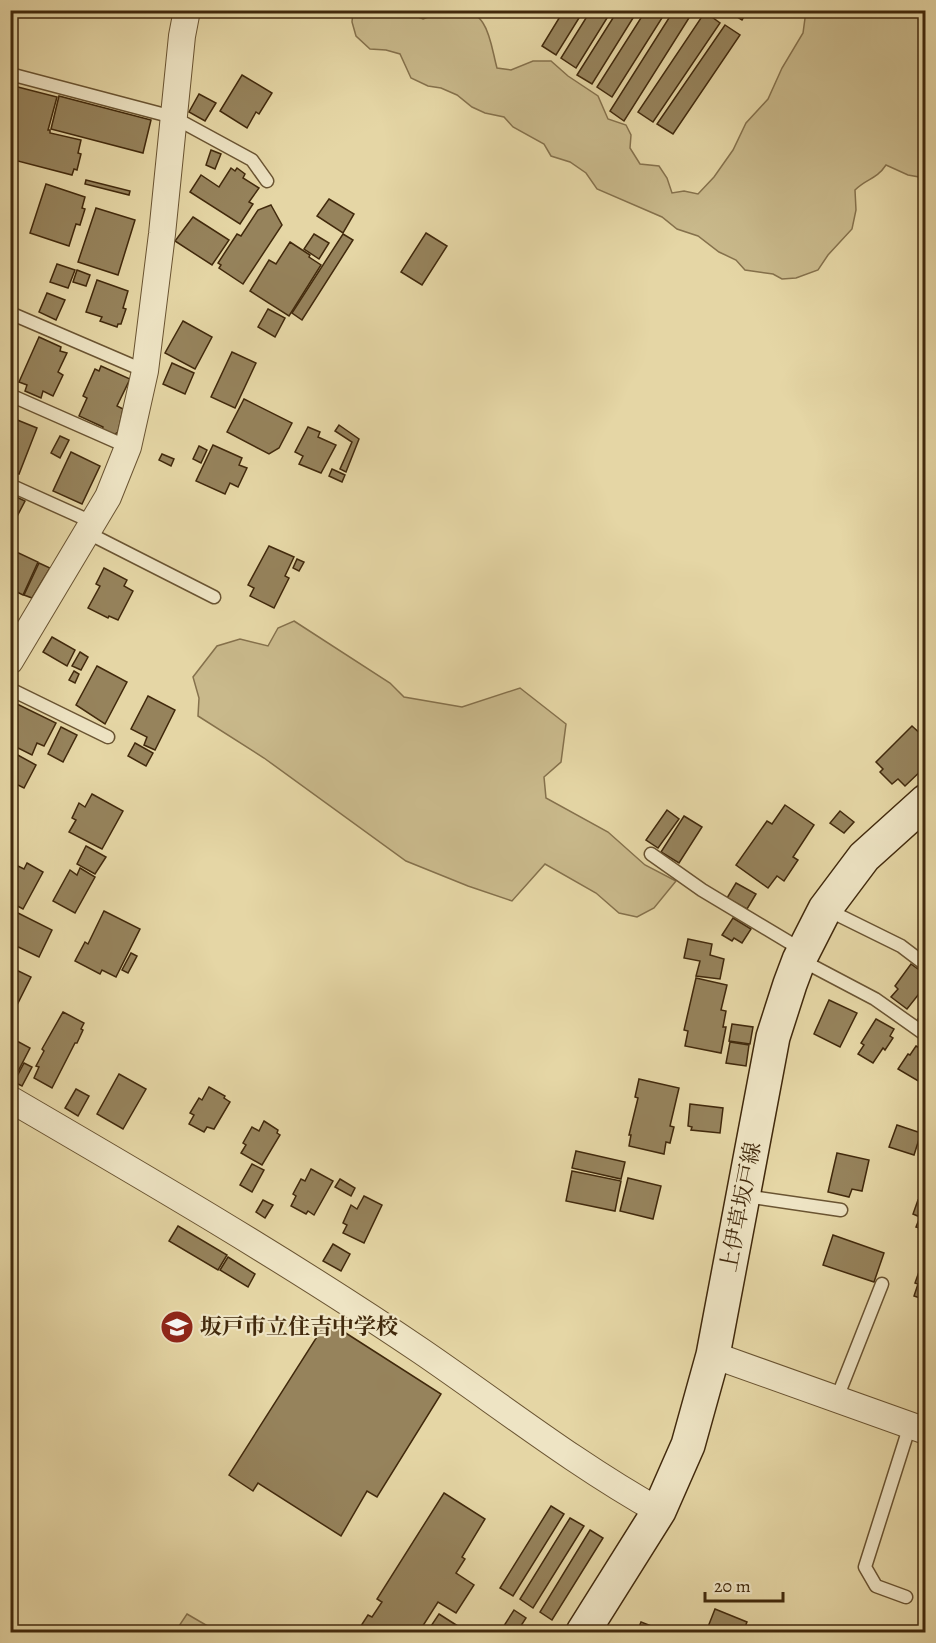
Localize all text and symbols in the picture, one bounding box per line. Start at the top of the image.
street label: 上伊草坂戸線 [714,1139,768,1275]
school or university icon: 坂戸市立住吉中学校 [159,1309,195,1345]
place label: 坂戸市立住吉中学校 [200,1312,398,1342]
scale bar [705,1565,783,1603]
text: 20 m [714,1574,751,1598]

